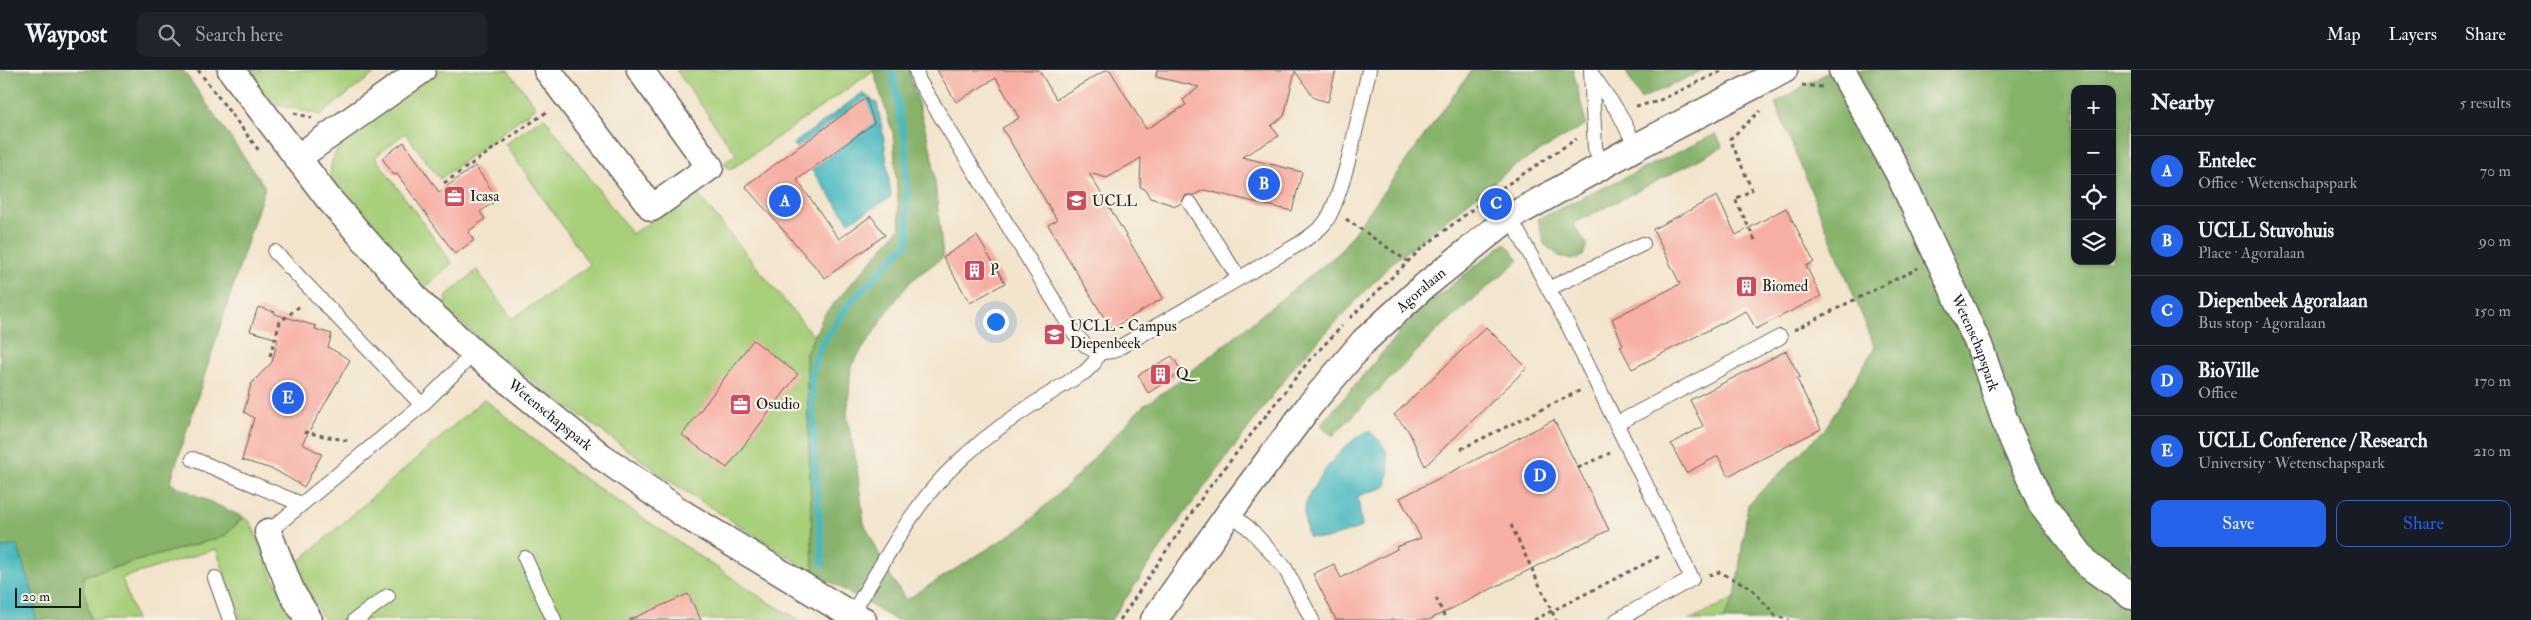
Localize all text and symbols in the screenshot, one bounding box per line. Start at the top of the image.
search box [137,12,487,57]
text: Waypost [25,19,107,50]
icon: search [155,21,183,49]
text: Search here [195,23,283,47]
text: Map [2327,23,2361,46]
text: Layers [2389,23,2437,46]
text: Share [2465,23,2506,46]
map controls [2071,85,2116,265]
button: + [2071,85,2116,130]
text: Nearby [2151,89,2214,116]
text: 5 results [2460,93,2511,113]
button: − [2071,130,2116,175]
text: Entelec [2198,149,2256,173]
text: A [2162,161,2172,181]
text: 70 m [2480,161,2511,181]
pin: B [1248,165,1280,203]
text: Office · Wetenschapspark [2198,173,2357,193]
button: locate [2071,175,2116,220]
pin: A [769,182,801,220]
office icon: Icasa [442,184,466,208]
pin: C [1480,185,1512,223]
place label: Icasa [470,187,500,206]
school or university icon: UCLL [1064,189,1088,213]
place label: UCLL [1092,192,1137,211]
text: UCLL Stuvohuis [2198,219,2334,243]
button: layers [2071,220,2116,265]
text: B [2162,231,2172,251]
text: 90 m [2479,231,2511,251]
text: Place · Agoralaan [2198,243,2305,263]
building icon: P [962,258,986,282]
place label: P [990,261,999,280]
street label: Agoralaan [1392,263,1450,318]
building icon: Biomed [1734,274,1758,298]
place label: Biomed [1762,277,1809,296]
text: Diepenbeek Agoralaan [2198,289,2368,313]
street label: Wetenschapspark [1946,290,2003,394]
text: C [2161,301,2173,321]
text: 150 m [2474,301,2511,321]
your location [983,309,1009,335]
text: Bus stop · Agoralaan [2198,313,2326,333]
place label: UCLL - Campus Diepenbeek [1070,317,1177,354]
school or university icon: UCLL - Campus Diepenbeek [1042,323,1066,347]
text: BioVille [2198,359,2259,383]
building icon: Q [1148,362,1172,386]
place label: Q [1176,365,1198,384]
text: D [2160,371,2174,391]
text: 170 m [2474,371,2511,391]
street label: Wetenschapspark [503,375,596,455]
pin: E [272,379,304,417]
text: Office [2198,383,2237,403]
office icon: Osudio [728,392,752,416]
place label: Osudio [756,395,800,414]
text: UCLL Conference / Research [2198,429,2428,453]
text: E [2161,441,2173,461]
text: 210 m [2473,441,2511,461]
text: University · Wetenschapspark [2198,453,2385,473]
pin: D [1524,457,1556,495]
button: Save [2151,500,2326,547]
button: Share [2336,500,2511,547]
scale bar [15,585,81,608]
text: 20 m [22,588,50,605]

